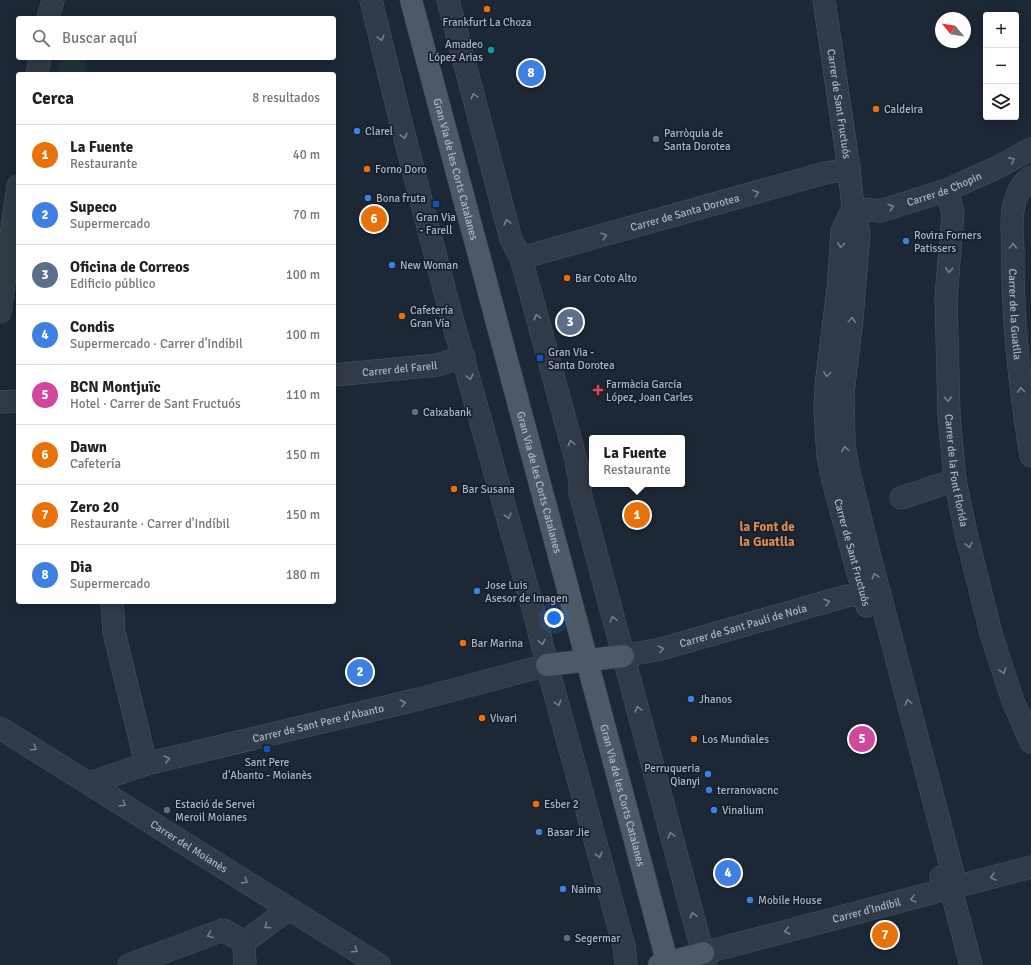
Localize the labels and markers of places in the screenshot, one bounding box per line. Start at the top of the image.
marker: Frankfurt La Choza [482,4,492,14]
place label: Frankfurt La Choza [442,16,532,29]
place label: Amadeo López Arias [429,38,483,64]
marker: Amadeo López Arias [486,45,496,55]
pin: 8 [518,58,544,88]
place label: Caldeira [884,103,924,116]
marker: Caldeira [871,104,881,114]
place label: Clarel [365,125,393,138]
marker: Clarel [352,126,362,136]
place label: Parròquia de Santa Dorotea [664,127,731,153]
marker: Parròquia de Santa Dorotea [651,134,661,144]
place label: Forno Doro [375,163,427,176]
marker: Forno Doro [362,164,372,174]
place label: Bona fruta [376,192,426,205]
marker: Bona fruta [363,193,373,203]
marker: Gran Via - Farell [431,199,441,209]
pin: 6 [361,204,387,234]
place label: Gran Via - Farell [416,211,456,237]
place label: Rovira Forners Patissers [914,229,982,255]
marker: Rovira Forners Patissers [901,236,911,246]
place label: New Woman [400,259,458,272]
marker: New Woman [387,260,397,270]
place label: Bar Coto Alto [575,272,637,285]
marker: Bar Coto Alto [562,273,572,283]
place label: Cafetería Gran Vía [410,304,454,330]
pin: 3 [557,307,583,337]
marker: Cafetería Gran Vía [397,311,407,321]
place label: Gran Via - Santa Dorotea [548,346,615,372]
marker: Gran Via - Santa Dorotea [535,353,545,363]
place label: Farmàcia García López, Joan Carles [606,378,693,404]
marker: Farmàcia García López, Joan Carles [593,385,603,395]
place label: Caixabank [423,406,472,419]
marker: Caixabank [410,407,420,417]
place label: Bar Susana [462,483,515,496]
marker: Bar Susana [449,484,459,494]
pin: 1 [624,500,650,530]
place label: Jose Luis Asesor de Imagen [485,579,568,605]
marker: Jose Luis Asesor de Imagen [472,586,482,596]
place label: Bar Marina [471,637,523,650]
marker: Bar Marina [458,638,468,648]
pin: 2 [347,657,373,687]
place label: Jhanos [699,693,732,706]
marker: Jhanos [686,694,696,704]
place label: Vivari [490,712,517,725]
marker: Vivari [477,713,487,723]
pin: 5 [849,724,875,754]
place label: Los Mundiales [702,733,769,746]
marker: Los Mundiales [689,734,699,744]
marker: Sant Pere d'Abanto - Moianès [262,744,272,754]
place label: Sant Pere d'Abanto - Moianès [222,756,312,782]
place label: Perruqueria Qianyi [644,762,700,788]
marker: Perruqueria Qianyi [703,769,713,779]
place label: terranovacnc [717,784,778,797]
marker: terranovacnc [704,785,714,795]
place label: Estació de Servei Meroil Moianes [175,798,255,824]
place label: Esber 2 [544,798,579,811]
marker: Esber 2 [531,799,541,809]
place label: Vinalium [722,804,764,817]
marker: Estació de Servei Meroil Moianes [162,805,172,815]
marker: Vinalium [709,805,719,815]
place label: Basar Jie [547,826,590,839]
marker: Basar Jie [534,827,544,837]
pin: 4 [715,858,741,888]
place label: Naima [571,883,602,896]
marker: Naima [558,884,568,894]
place label: Mobile House [758,894,822,907]
marker: Mobile House [745,895,755,905]
pin: 7 [872,920,898,950]
place label: Segermar [575,932,620,945]
marker: Segermar [562,933,572,943]

